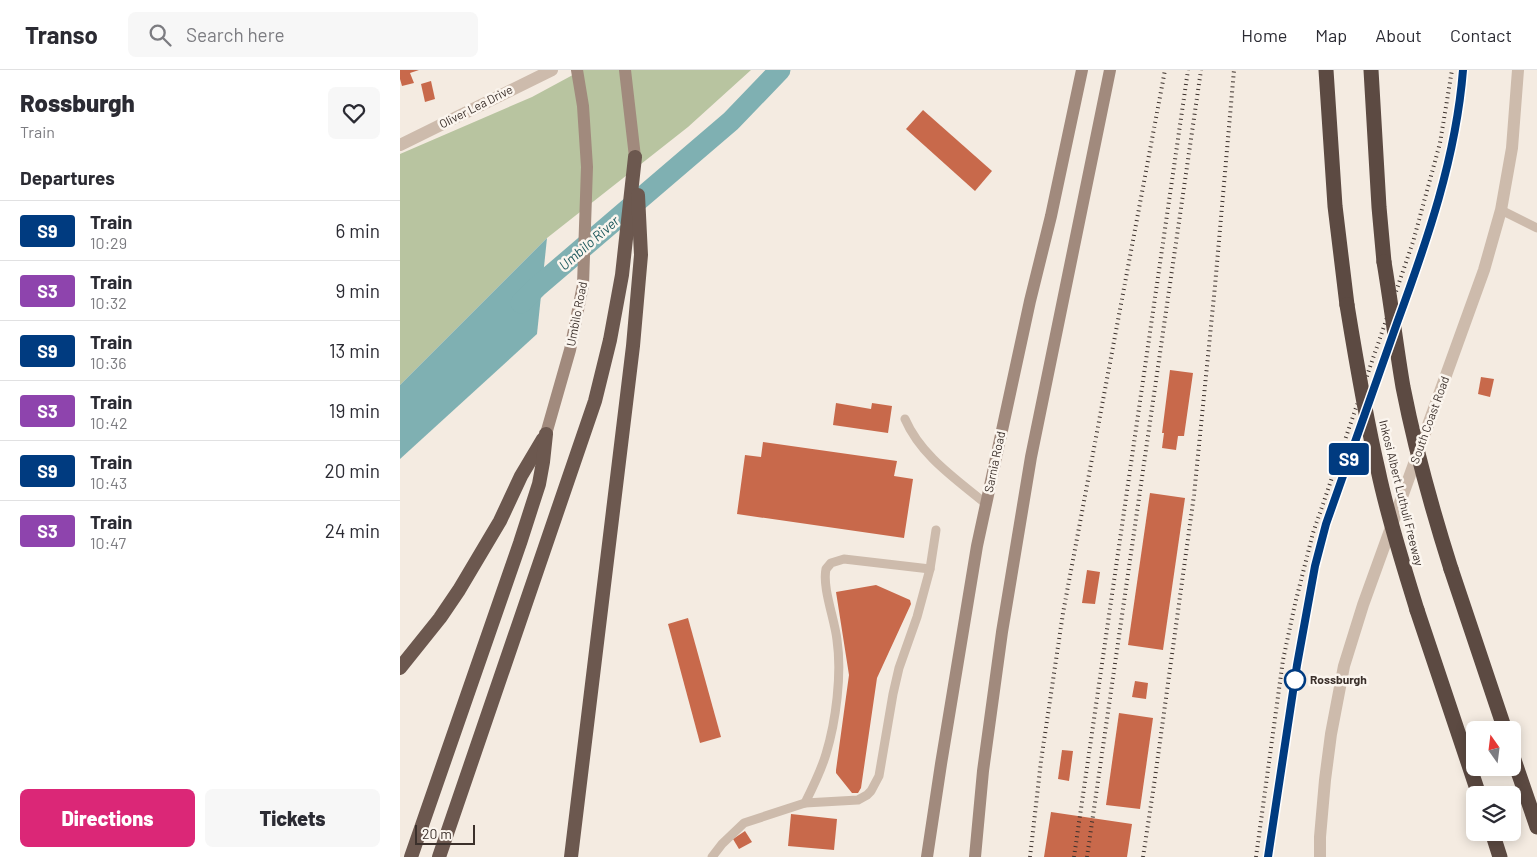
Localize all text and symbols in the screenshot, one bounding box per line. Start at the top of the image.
search box [128,12,478,57]
text: Transo [25,20,98,49]
icon: search [146,21,174,49]
text: Search here [186,23,285,46]
text: Home [1241,24,1287,46]
text: Map [1315,24,1347,46]
text: About [1375,24,1422,46]
text: Contact [1450,24,1512,46]
street label: Oliver Lea Drive [437,82,515,131]
button: heart [328,87,380,139]
text: Rossburgh [20,88,135,117]
text: Train [20,122,55,141]
text: Departures [20,166,115,189]
text: Train [90,210,132,233]
water label: Umbilo River [555,211,623,273]
text: 6 min [336,219,380,242]
text: S9 [37,220,58,242]
text: 10:29 [90,233,127,252]
text: Train [90,270,132,293]
text: 9 min [336,279,380,302]
text: S3 [37,280,58,302]
street label: Umbilo Road [563,280,589,347]
text: 10:32 [90,293,127,312]
text: Train [90,330,132,353]
text: 13 min [329,339,380,362]
text: S9 [37,340,58,362]
text: 10:36 [90,353,127,372]
street label: South Coast Road [1407,374,1451,465]
text: Train [90,390,132,413]
text: 19 min [329,399,380,422]
text: S3 [37,400,58,422]
text: 10:42 [90,413,127,432]
street label: Inkosi Albert Luthuli Freeway [1377,418,1427,568]
street label: Sarnia Road [981,430,1007,494]
line badge: S9 [1326,443,1372,475]
text: S9 [1339,448,1359,470]
text: Train [90,450,132,473]
text: 20 min [324,459,380,482]
text: S9 [37,460,58,482]
text: 10:43 [90,473,127,492]
text: Train [90,510,132,533]
text: 24 min [325,519,380,542]
text: S3 [37,520,58,542]
text: 10:47 [90,533,126,552]
marker: Rossburgh [1284,669,1306,691]
place label: Rossburgh [1310,672,1367,686]
north arrow [1466,721,1521,776]
map controls [1466,721,1521,841]
button: layers [1466,786,1521,841]
button: Directions [20,789,195,847]
button: Tickets [205,789,380,847]
scale bar [415,822,475,845]
text: 20 m [422,825,452,842]

